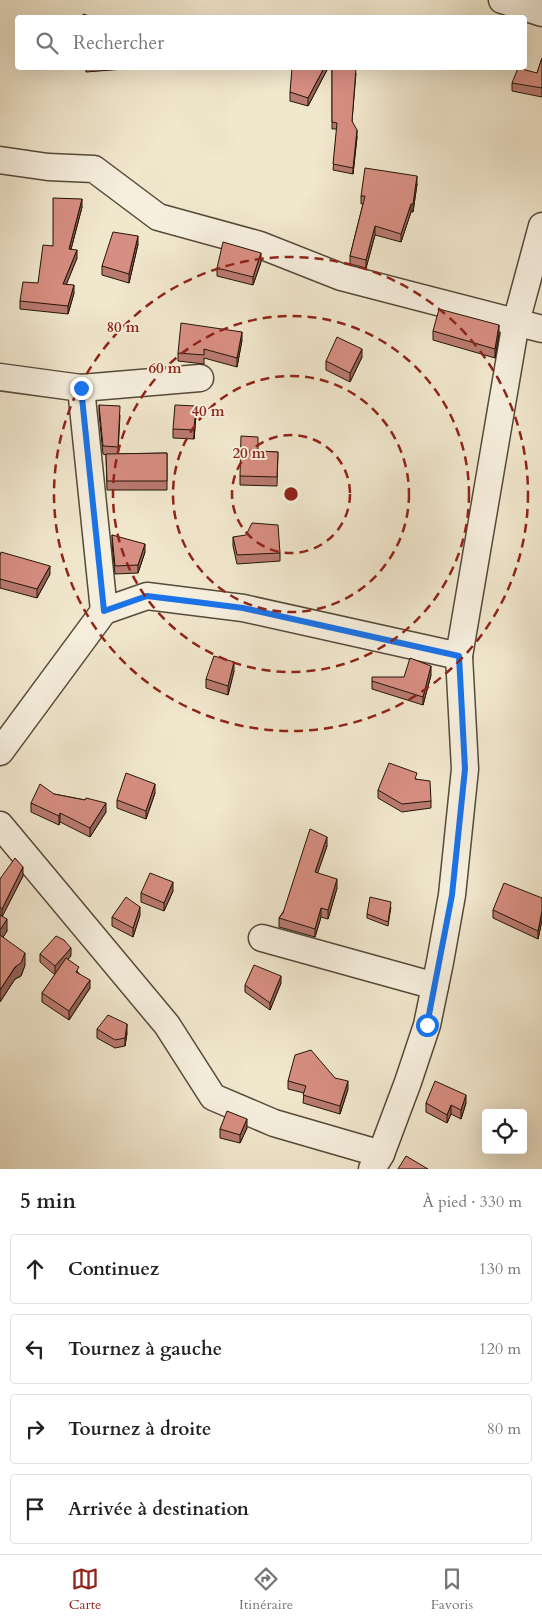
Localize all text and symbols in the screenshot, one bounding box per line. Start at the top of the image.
search box [15,15,527,70]
icon: search [33,29,61,57]
text: Rechercher [73,30,164,56]
text: 80 m [106,317,140,337]
text: 60 m [148,358,182,378]
route end [70,377,93,400]
text: 40 m [191,401,225,421]
text: 20 m [232,443,266,463]
centre of rings [282,485,300,503]
route start [416,1014,439,1037]
map controls [482,1109,527,1154]
button: locate [482,1109,527,1154]
text: 5 min [20,1187,76,1216]
text: À pied · 330 m [422,1191,522,1213]
icon: ahead [21,1255,49,1283]
text: Continuez [68,1256,159,1282]
text: 130 m [479,1258,521,1280]
icon: left [21,1335,49,1363]
text: Tournez à gauche [68,1336,222,1362]
text: 120 m [479,1338,521,1360]
icon: right [21,1415,49,1443]
text: Tournez à droite [68,1416,211,1442]
text: 80 m [487,1418,521,1440]
icon: arrive [21,1495,49,1523]
text: Arrivée à destination [68,1496,249,1522]
tab: Carte [69,1565,101,1614]
tab: Itinéraire [239,1565,293,1614]
tab: Favoris [431,1565,473,1614]

